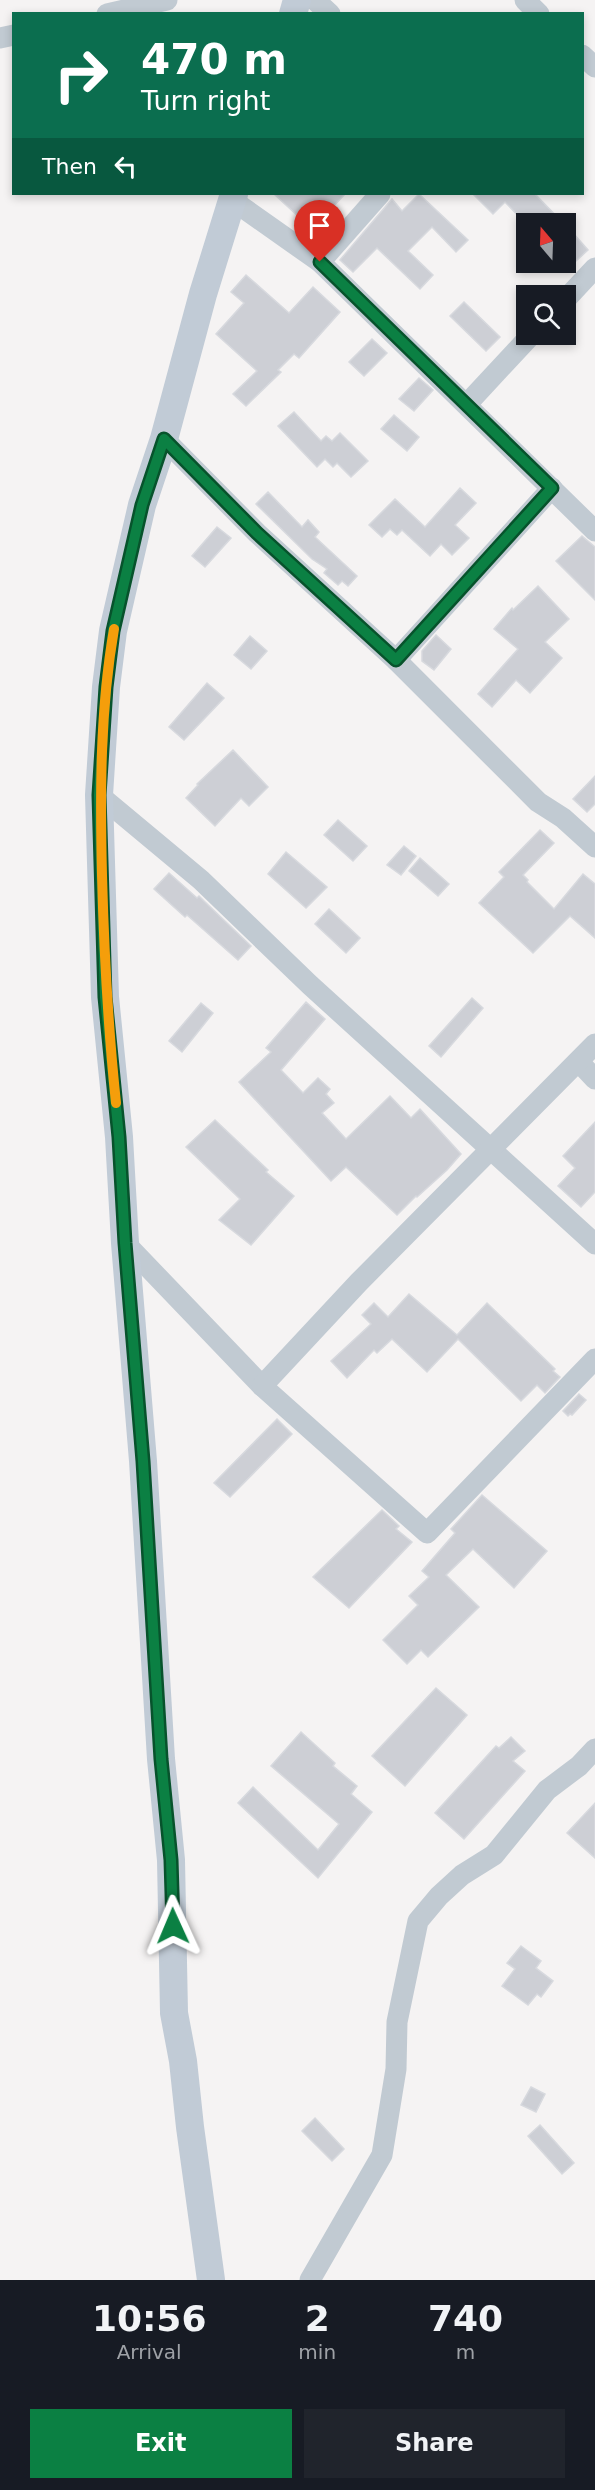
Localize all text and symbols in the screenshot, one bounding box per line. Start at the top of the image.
text: 470 m [141,35,287,84]
icon: right [42,36,120,114]
text: Turn right [141,85,270,116]
icon: left [109,150,142,183]
text: Then [42,154,97,179]
pin [294,200,345,262]
icon: arrive [303,209,336,242]
north arrow [516,213,576,273]
map controls [516,213,576,345]
button: search [516,285,576,345]
position arrow [141,1894,205,1958]
text: 10:56 [92,2298,206,2339]
text: 2 [305,2298,330,2339]
text: 740 [428,2298,503,2339]
text: Arrival [117,2340,182,2364]
text: min [298,2340,336,2364]
text: m [456,2340,475,2364]
button: Exit [30,2409,292,2478]
button: Share [304,2409,565,2478]

